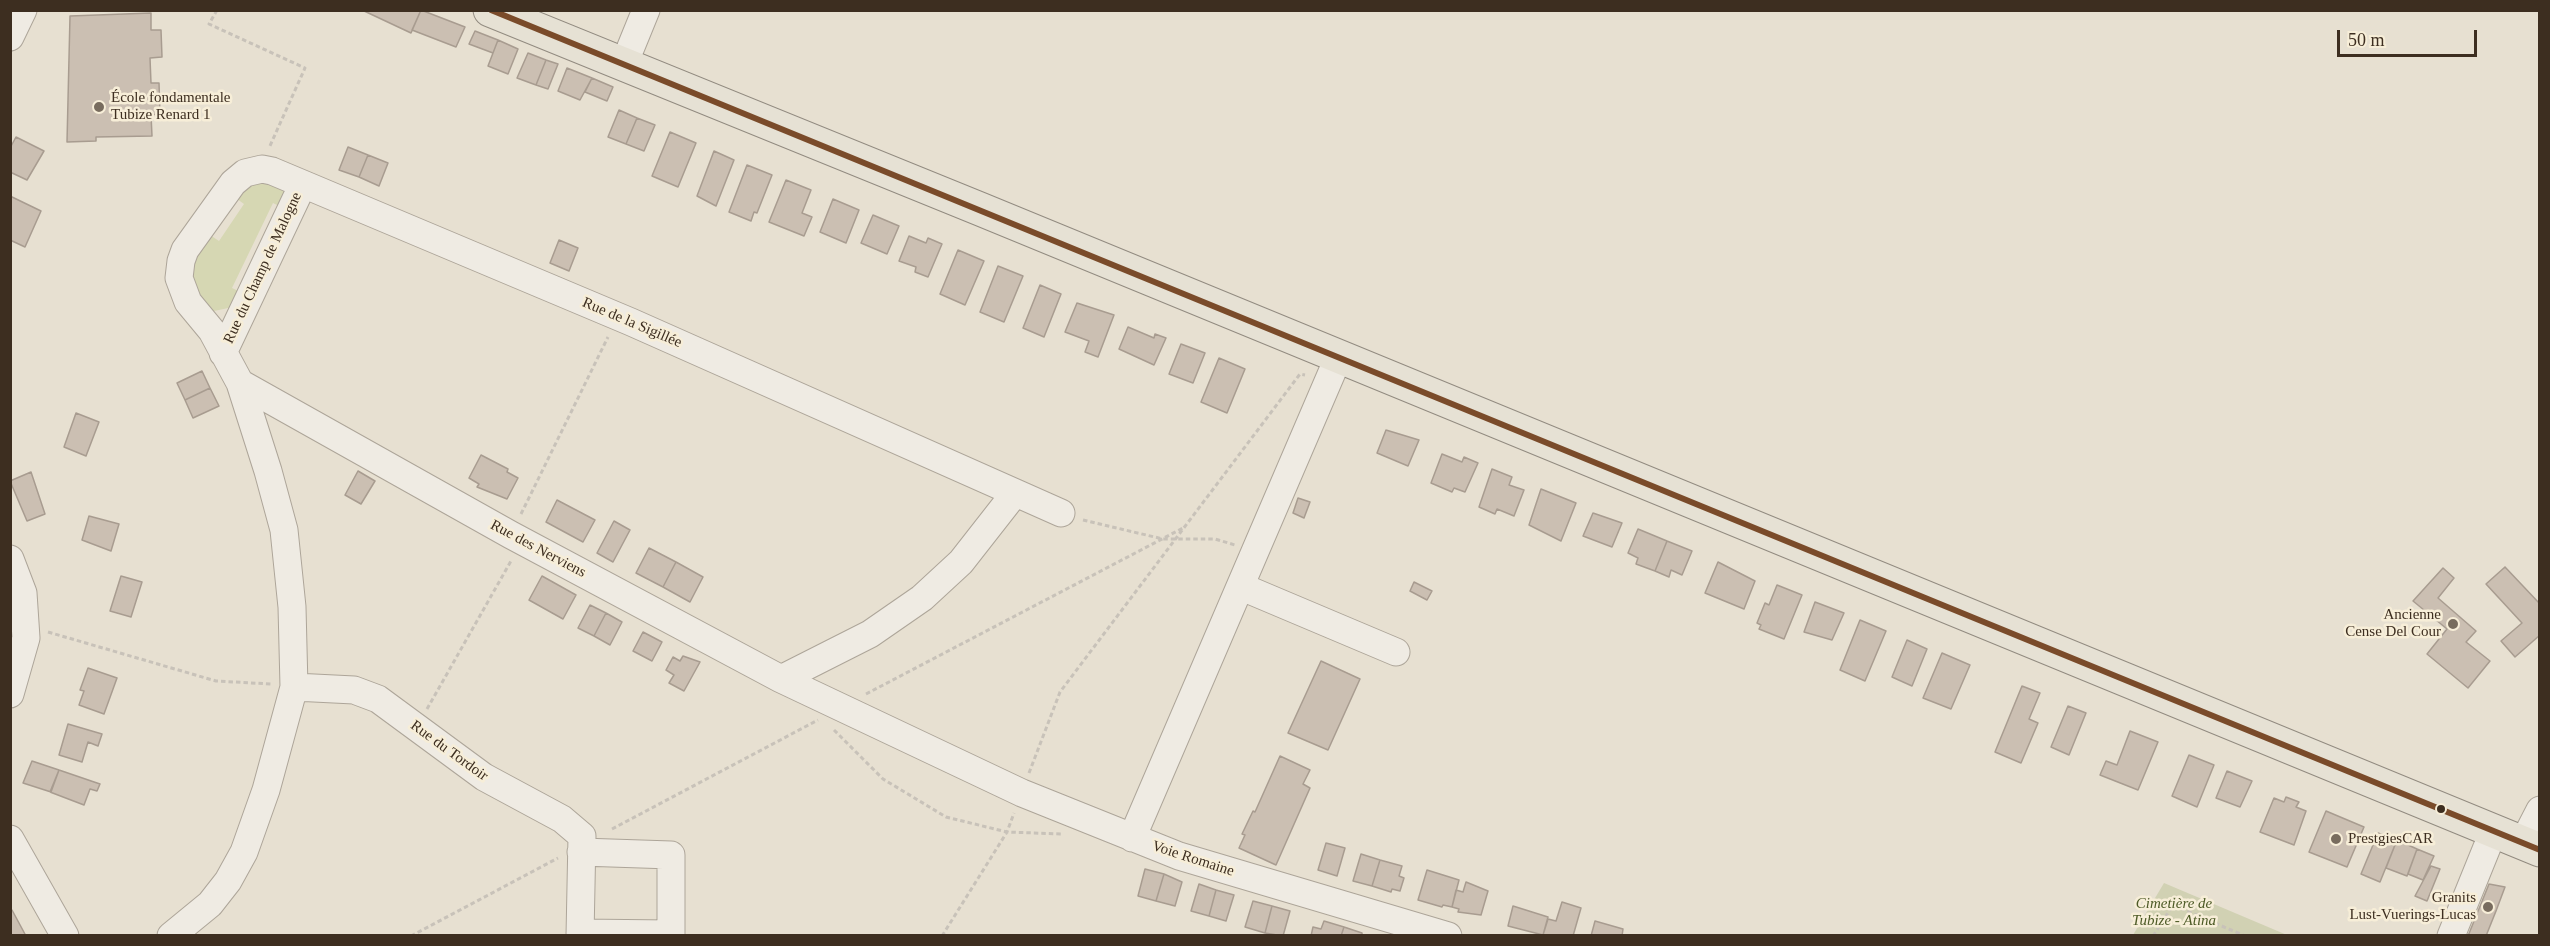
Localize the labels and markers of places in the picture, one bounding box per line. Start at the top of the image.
place label: École fondamentale Tubize Renard 1 [111,89,231,124]
marker: École fondamentale Tubize Renard 1 [92,100,106,114]
place label: Ancienne Cense Del Cour [2345,606,2441,641]
marker: Ancienne Cense Del Cour [2446,617,2460,631]
unlabelled marker [2435,803,2447,815]
place label: PrestgiesCAR [2348,830,2433,848]
marker: PrestgiesCAR [2329,832,2343,846]
place label: Granits Lust-Vuerings-Lucas [2349,889,2476,924]
marker: Granits Lust-Vuerings-Lucas [2481,900,2495,914]

